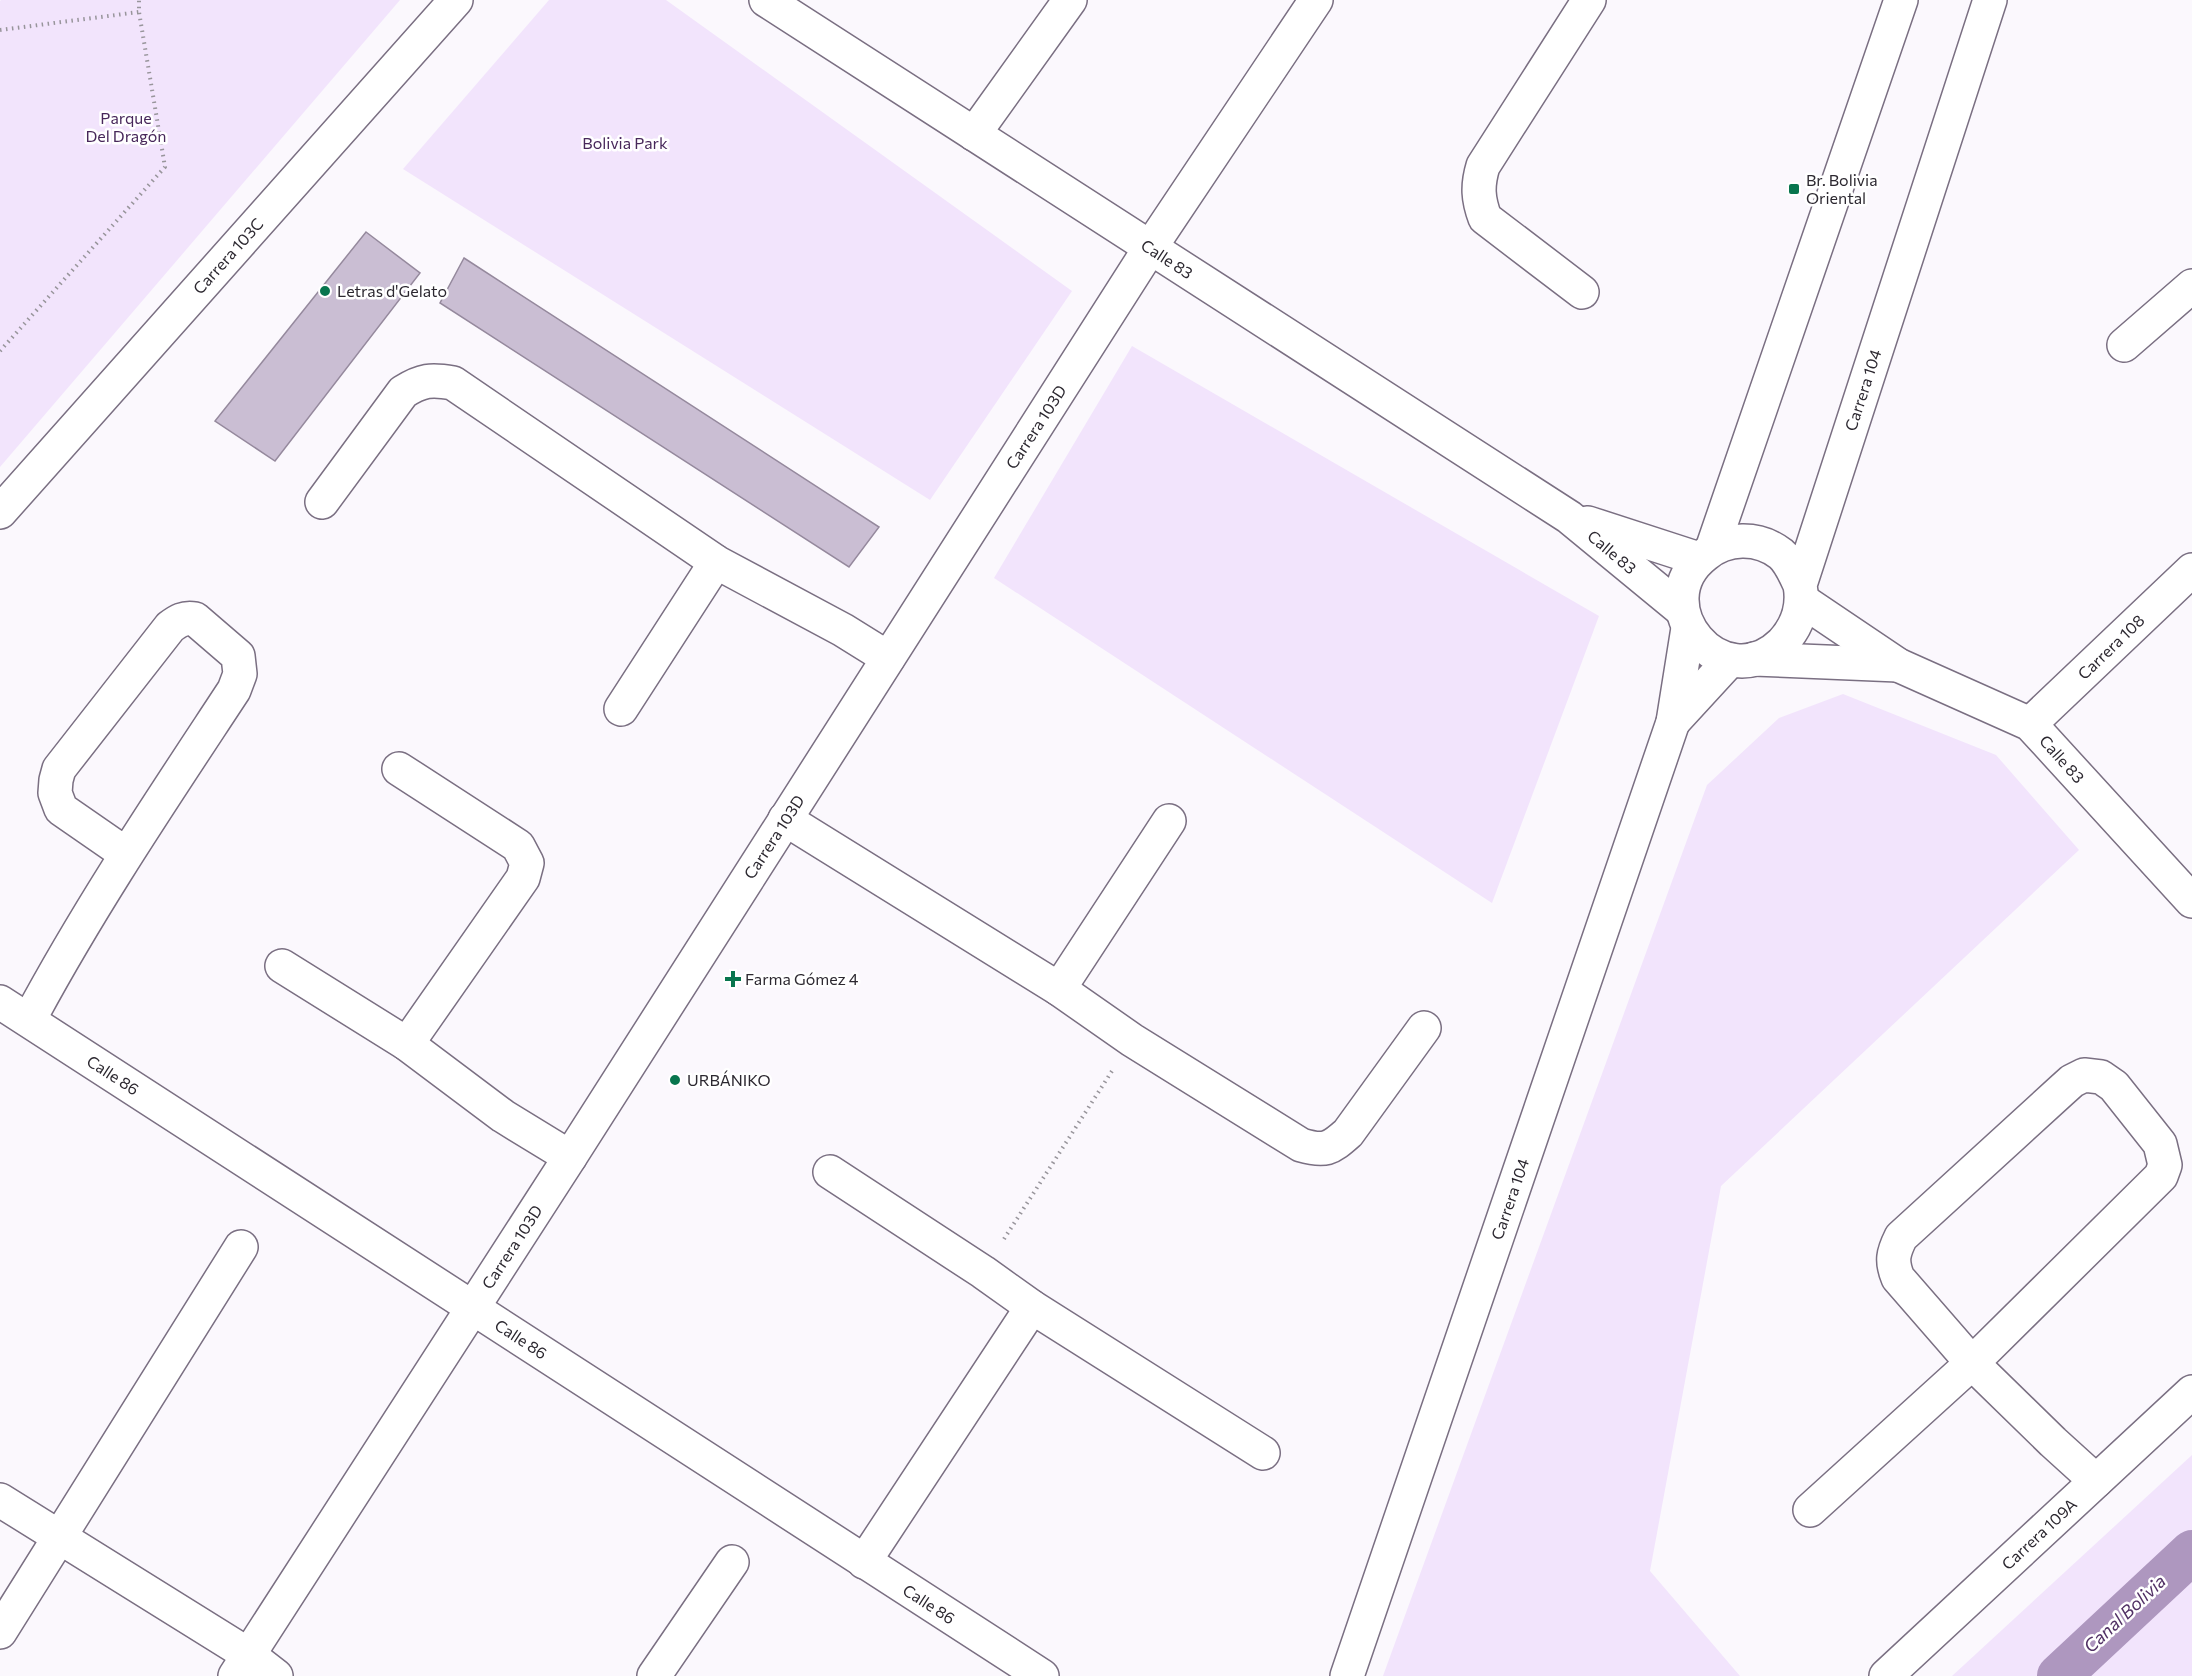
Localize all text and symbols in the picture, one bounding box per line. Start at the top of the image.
park label: Parque Del Dragón [86,108,166,145]
park label: Bolivia Park [582,133,668,152]
place label: Br. Bolivia Oriental [1806,170,1878,207]
marker: Br. Bolivia Oriental [1787,182,1801,196]
street label: Carrera 103C [189,214,267,297]
street label: Calle 83 [1138,235,1197,282]
place label: Letras d'Gelato [337,281,447,300]
marker: Letras d'Gelato [318,284,332,298]
street label: Carrera 104 [1840,346,1885,433]
street label: Carrera 103D [1001,381,1070,472]
street label: Calle 83 [1584,526,1641,577]
street label: Carrera 108 [2074,610,2148,683]
street label: Calle 83 [2036,731,2089,786]
street label: Carrera 103D [739,791,808,882]
place label: Farma Gómez 4 [745,969,859,988]
marker: Farma Gómez 4 [726,972,740,986]
street label: Calle 86 [84,1051,143,1098]
place label: URBÁNIKO [687,1070,771,1089]
marker: URBÁNIKO [668,1073,682,1087]
street label: Carrera 104 [1487,1155,1532,1242]
street label: Carrera 103D [477,1201,546,1292]
street label: Calle 86 [492,1315,551,1362]
street label: Carrera 109A [1997,1494,2080,1573]
water label: Canal Bolivia [2079,1570,2170,1657]
street label: Calle 86 [900,1580,959,1627]

